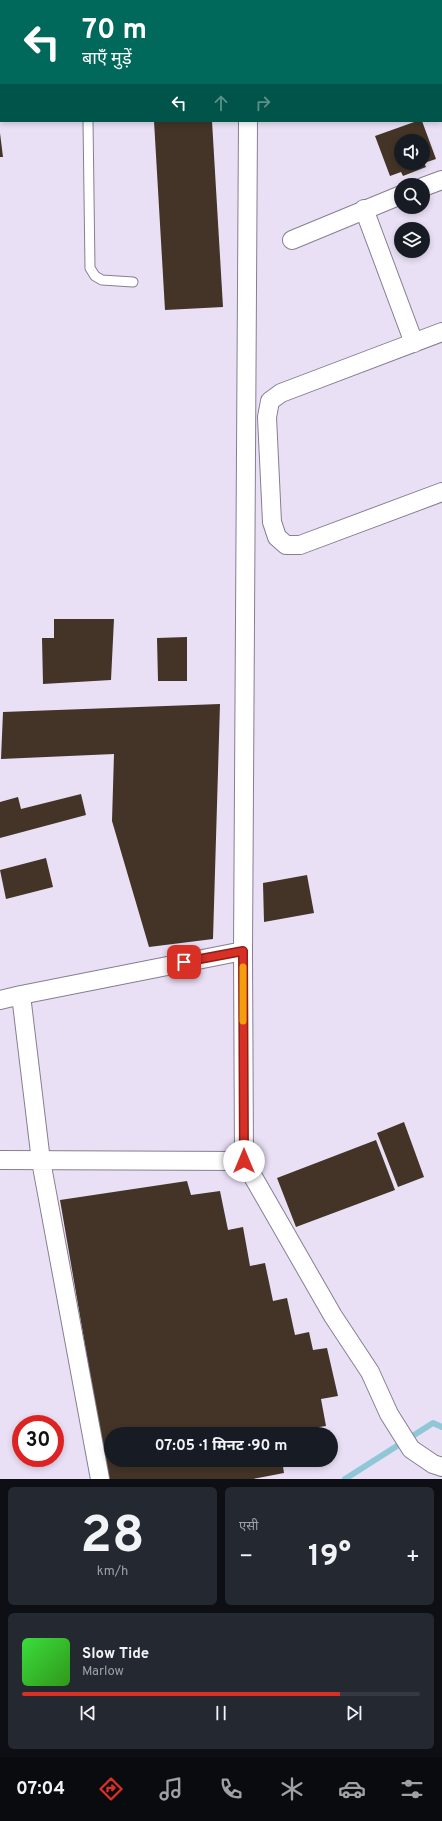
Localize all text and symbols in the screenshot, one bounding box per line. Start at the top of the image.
text: 70 m [82,13,147,49]
icon: left [16,16,68,68]
text: बाएँ मुड़ें [82,48,132,71]
icon: left [168,92,190,114]
icon: ahead [210,92,232,114]
icon: right [252,92,274,114]
map controls [394,134,430,258]
button: sound [394,134,430,170]
button: search [394,178,430,214]
button: layers [394,222,430,258]
pin [167,945,201,979]
icon: arrive [173,951,195,973]
position arrow [223,1140,265,1182]
speed limit sign: 30 [12,1415,64,1467]
text: 07:05 · 1 मिनट · 90 m [155,1437,287,1456]
text: 28 [80,1505,145,1571]
text: एसी [239,1519,258,1535]
text: 19° [308,1539,351,1576]
text: − [239,1544,253,1571]
text: + [406,1544,420,1571]
text: km/h [97,1564,128,1580]
text: Slow Tide [82,1645,149,1664]
text: Marlow [82,1664,124,1680]
icon: previous [77,1702,99,1724]
icon: pause [210,1702,232,1724]
icon: next [343,1702,365,1724]
icon: directions [97,1775,125,1803]
icon: music [157,1775,185,1803]
icon: phone [217,1775,245,1803]
icon: climate [278,1775,306,1803]
icon: car [338,1775,366,1803]
icon: filters [398,1775,426,1803]
text: 07:04 [16,1778,65,1801]

